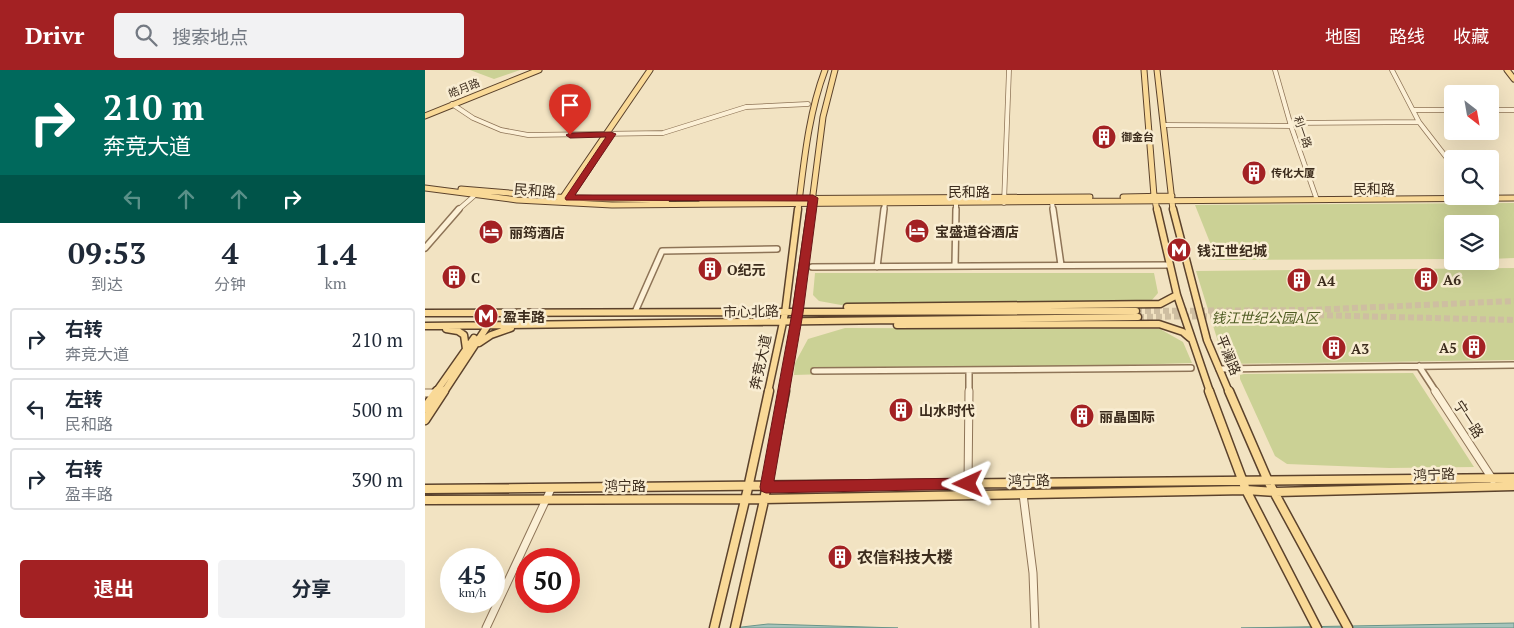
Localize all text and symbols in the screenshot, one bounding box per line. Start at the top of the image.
search box [114,13,464,58]
text: Drivr [25,19,84,51]
icon: search [132,21,160,49]
text: 搜索地点 [172,24,248,49]
text: 地图 [1325,24,1361,48]
text: 路线 [1389,24,1425,48]
text: 收藏 [1453,24,1489,48]
street label: 皓月路 [446,75,482,101]
text: 210 m [103,84,204,130]
pin [549,84,591,135]
north arrow [1444,85,1499,140]
map controls [1444,85,1499,270]
icon: right [20,90,85,155]
icon: arrive [556,91,584,119]
street label: 利一路 [1291,114,1315,150]
building icon: 御金台 [1091,124,1117,150]
place label: 御金台 [1121,130,1154,144]
text: 奔竞大道 [103,131,191,160]
button: search [1444,150,1499,205]
building icon: 传化大厦 [1241,160,1267,186]
place label: 传化大厦 [1271,166,1315,180]
street label: 民和路 [513,179,557,201]
street label: 民和路 [1353,179,1395,198]
street label: 民和路 [948,182,990,201]
icon: left [119,185,147,213]
icon: ahead [172,185,200,213]
icon: ahead [225,185,253,213]
icon: right [278,185,306,213]
button: layers [1444,215,1499,270]
hotel icon: 宝盛道谷酒店 [904,218,930,244]
hotel icon: 丽筠酒店 [478,219,504,245]
place label: 宝盛道谷酒店 [935,222,1019,241]
place label: 丽筠酒店 [509,223,565,242]
text: 09:53 [68,233,146,273]
text: 4 [222,233,239,273]
text: 1.4 [314,234,357,274]
metro station icon: 钱江世纪城 [1166,237,1192,263]
place label: 钱江世纪城 [1197,241,1267,260]
building icon: O纪元 [697,256,723,282]
place label: O纪元 [727,260,766,279]
building icon: C [441,264,467,290]
building icon: A6 [1413,266,1439,292]
building icon: A4 [1286,267,1312,293]
place label: C [471,268,480,287]
place label: A6 [1443,270,1461,289]
place label: A4 [1317,271,1335,290]
text: km [325,272,347,294]
text: 到达 [91,273,123,295]
text: 分钟 [214,273,246,295]
street label: 市心北路 [723,301,779,321]
metro station icon: 盈丰路 [473,303,499,329]
place label: 盈丰路 [503,307,545,326]
park label: 钱江世纪公园A区 [1211,308,1321,327]
text: 右转 [65,316,103,341]
icon: right [22,325,50,353]
text: 210 m [352,327,403,352]
street label: 平澜路 [1212,332,1246,378]
street label: 奔竞大道 [745,333,775,391]
building icon: A5 [1461,334,1487,360]
building icon: A3 [1321,335,1347,361]
place label: A5 [1439,338,1457,357]
place label: A3 [1351,339,1369,358]
text: 奔竞大道 [65,343,129,365]
text: 左转 [65,386,103,411]
icon: left [22,395,50,423]
street label: 宁一路 [1450,396,1488,442]
text: 500 m [352,397,403,422]
building icon: 山水时代 [888,397,914,423]
place label: 山水时代 [919,401,975,420]
building icon: 丽晶国际 [1069,403,1095,429]
place label: 丽晶国际 [1099,407,1155,426]
text: 民和路 [65,413,113,435]
text: 右转 [65,456,103,481]
position arrow [941,457,993,509]
street label: 鸿宁路 [1413,464,1455,484]
icon: right [22,465,50,493]
text: 390 m [352,467,403,492]
street label: 鸿宁路 [1008,470,1050,490]
street label: 鸿宁路 [604,476,646,495]
text: 盈丰路 [65,483,113,505]
building icon: 农信科技大楼 [827,544,853,570]
place label: 农信科技大楼 [857,546,953,568]
speed limit sign: 50 [515,548,580,613]
text: 45 [458,558,487,591]
button: 退出 [20,560,208,618]
button: 分享 [218,560,405,618]
text: km/h [459,585,486,600]

